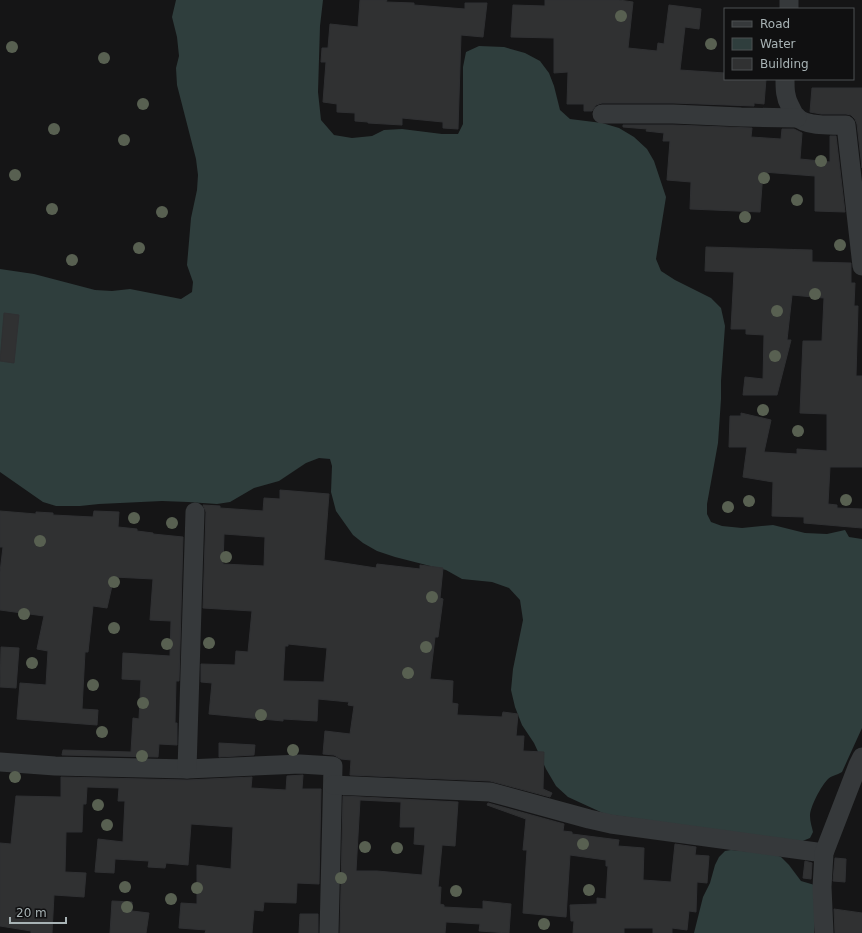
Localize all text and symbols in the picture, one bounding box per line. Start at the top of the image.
legend [724,8,854,80]
text: Road [760,17,790,31]
text: Water [760,37,796,51]
text: Building [760,57,809,71]
scale bar [10,899,66,925]
text: 20 m [16,906,47,920]

